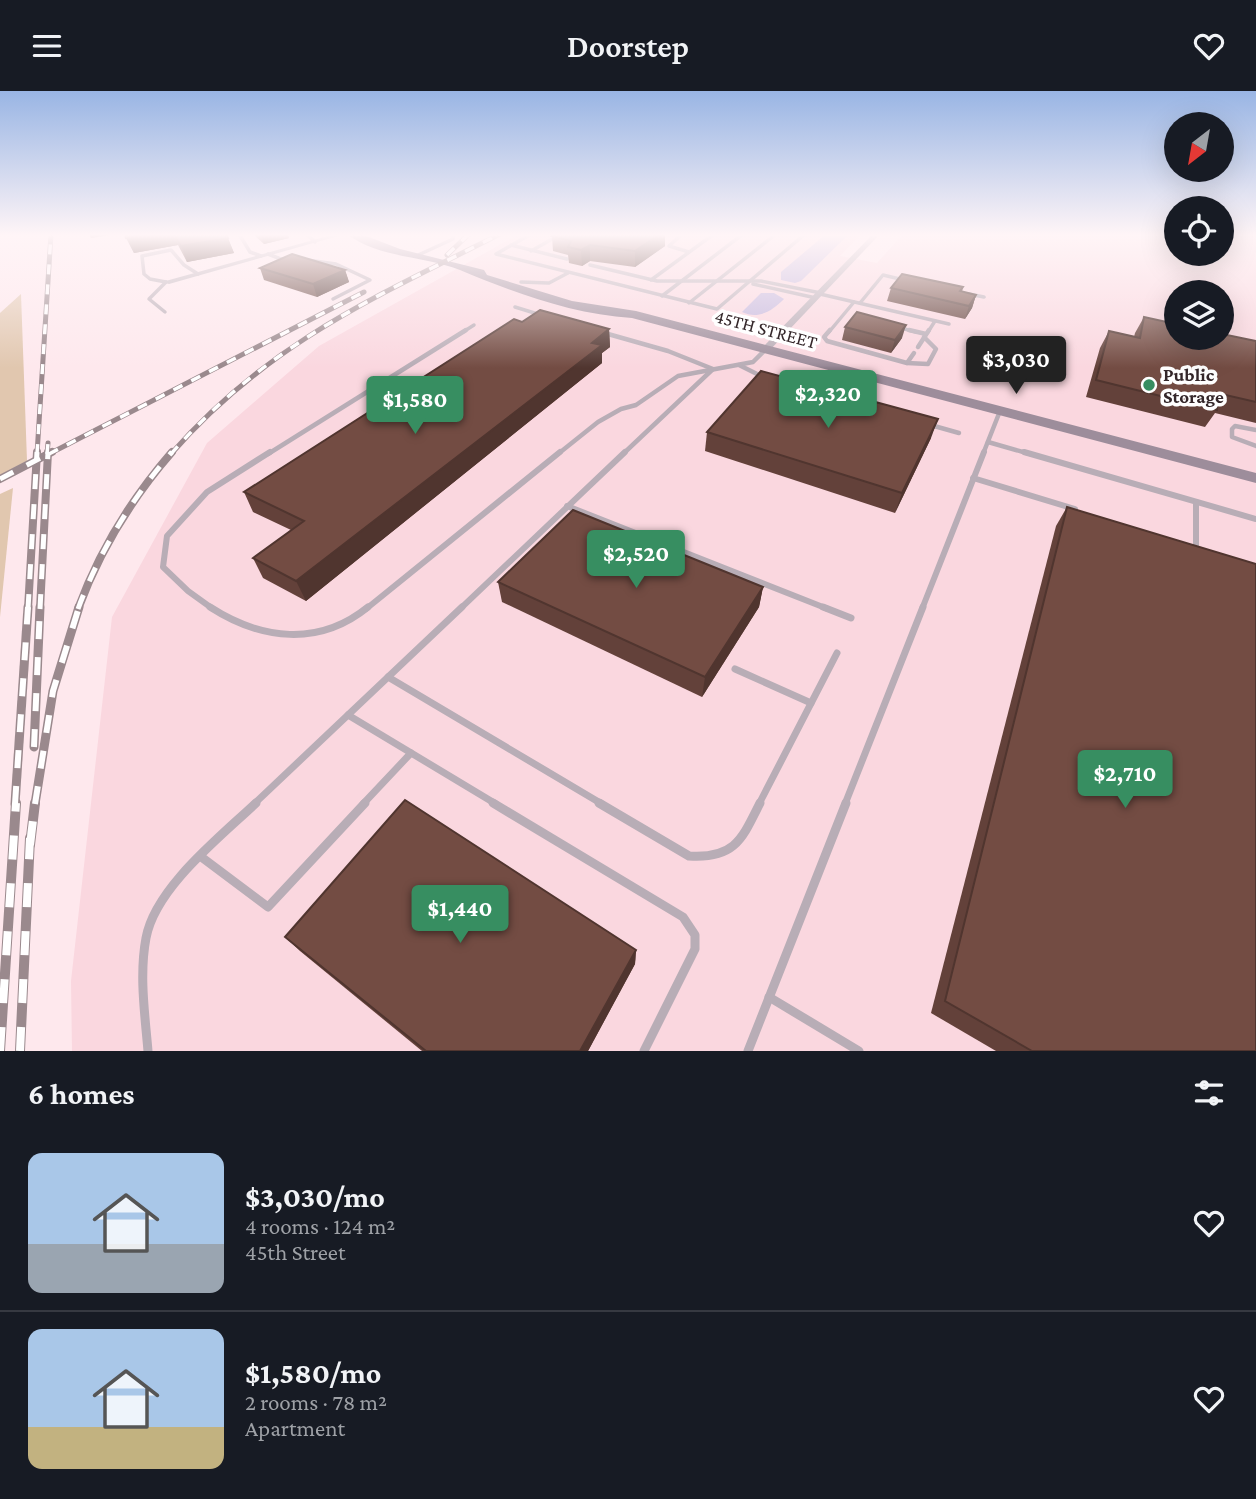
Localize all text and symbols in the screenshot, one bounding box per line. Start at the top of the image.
icon: menu [28,27,66,65]
icon: heart [1190,27,1228,65]
text: Doorstep [567,28,689,64]
north arrow [1164,112,1234,182]
map controls [1164,112,1234,350]
button: locate [1164,196,1234,266]
button: layers [1164,280,1234,350]
street label: 45TH STREET [712,305,820,353]
pin: $3,030 [959,337,1073,396]
text: $3,030 [982,346,1050,372]
place label: Public Storage [1163,364,1224,407]
pin: $2,320 [771,371,885,430]
pin: $1,580 [358,377,472,436]
marker: Public Storage [1141,377,1157,393]
text: $2,320 [795,380,861,406]
text: $1,580 [382,386,448,412]
pin: $2,520 [579,531,693,590]
text: $2,520 [603,540,669,566]
pin: $2,710 [1068,751,1182,810]
text: $2,710 [1094,760,1156,786]
pin: $1,440 [403,885,517,945]
text: $1,440 [428,895,492,921]
icon: filters [1190,1074,1228,1112]
text: 6 homes [28,1077,135,1110]
text: $3,030/mo [245,1180,385,1213]
icon: home [84,1181,168,1265]
icon: heart [1190,1204,1228,1242]
text: 4 rooms · 124 m² [245,1213,395,1239]
text: 45th Street [245,1239,346,1265]
text: $1,580/mo [245,1356,381,1389]
icon: home [84,1357,168,1441]
icon: heart [1190,1380,1228,1418]
text: 2 rooms · 78 m² [245,1389,387,1415]
text: Apartment [245,1415,345,1441]

